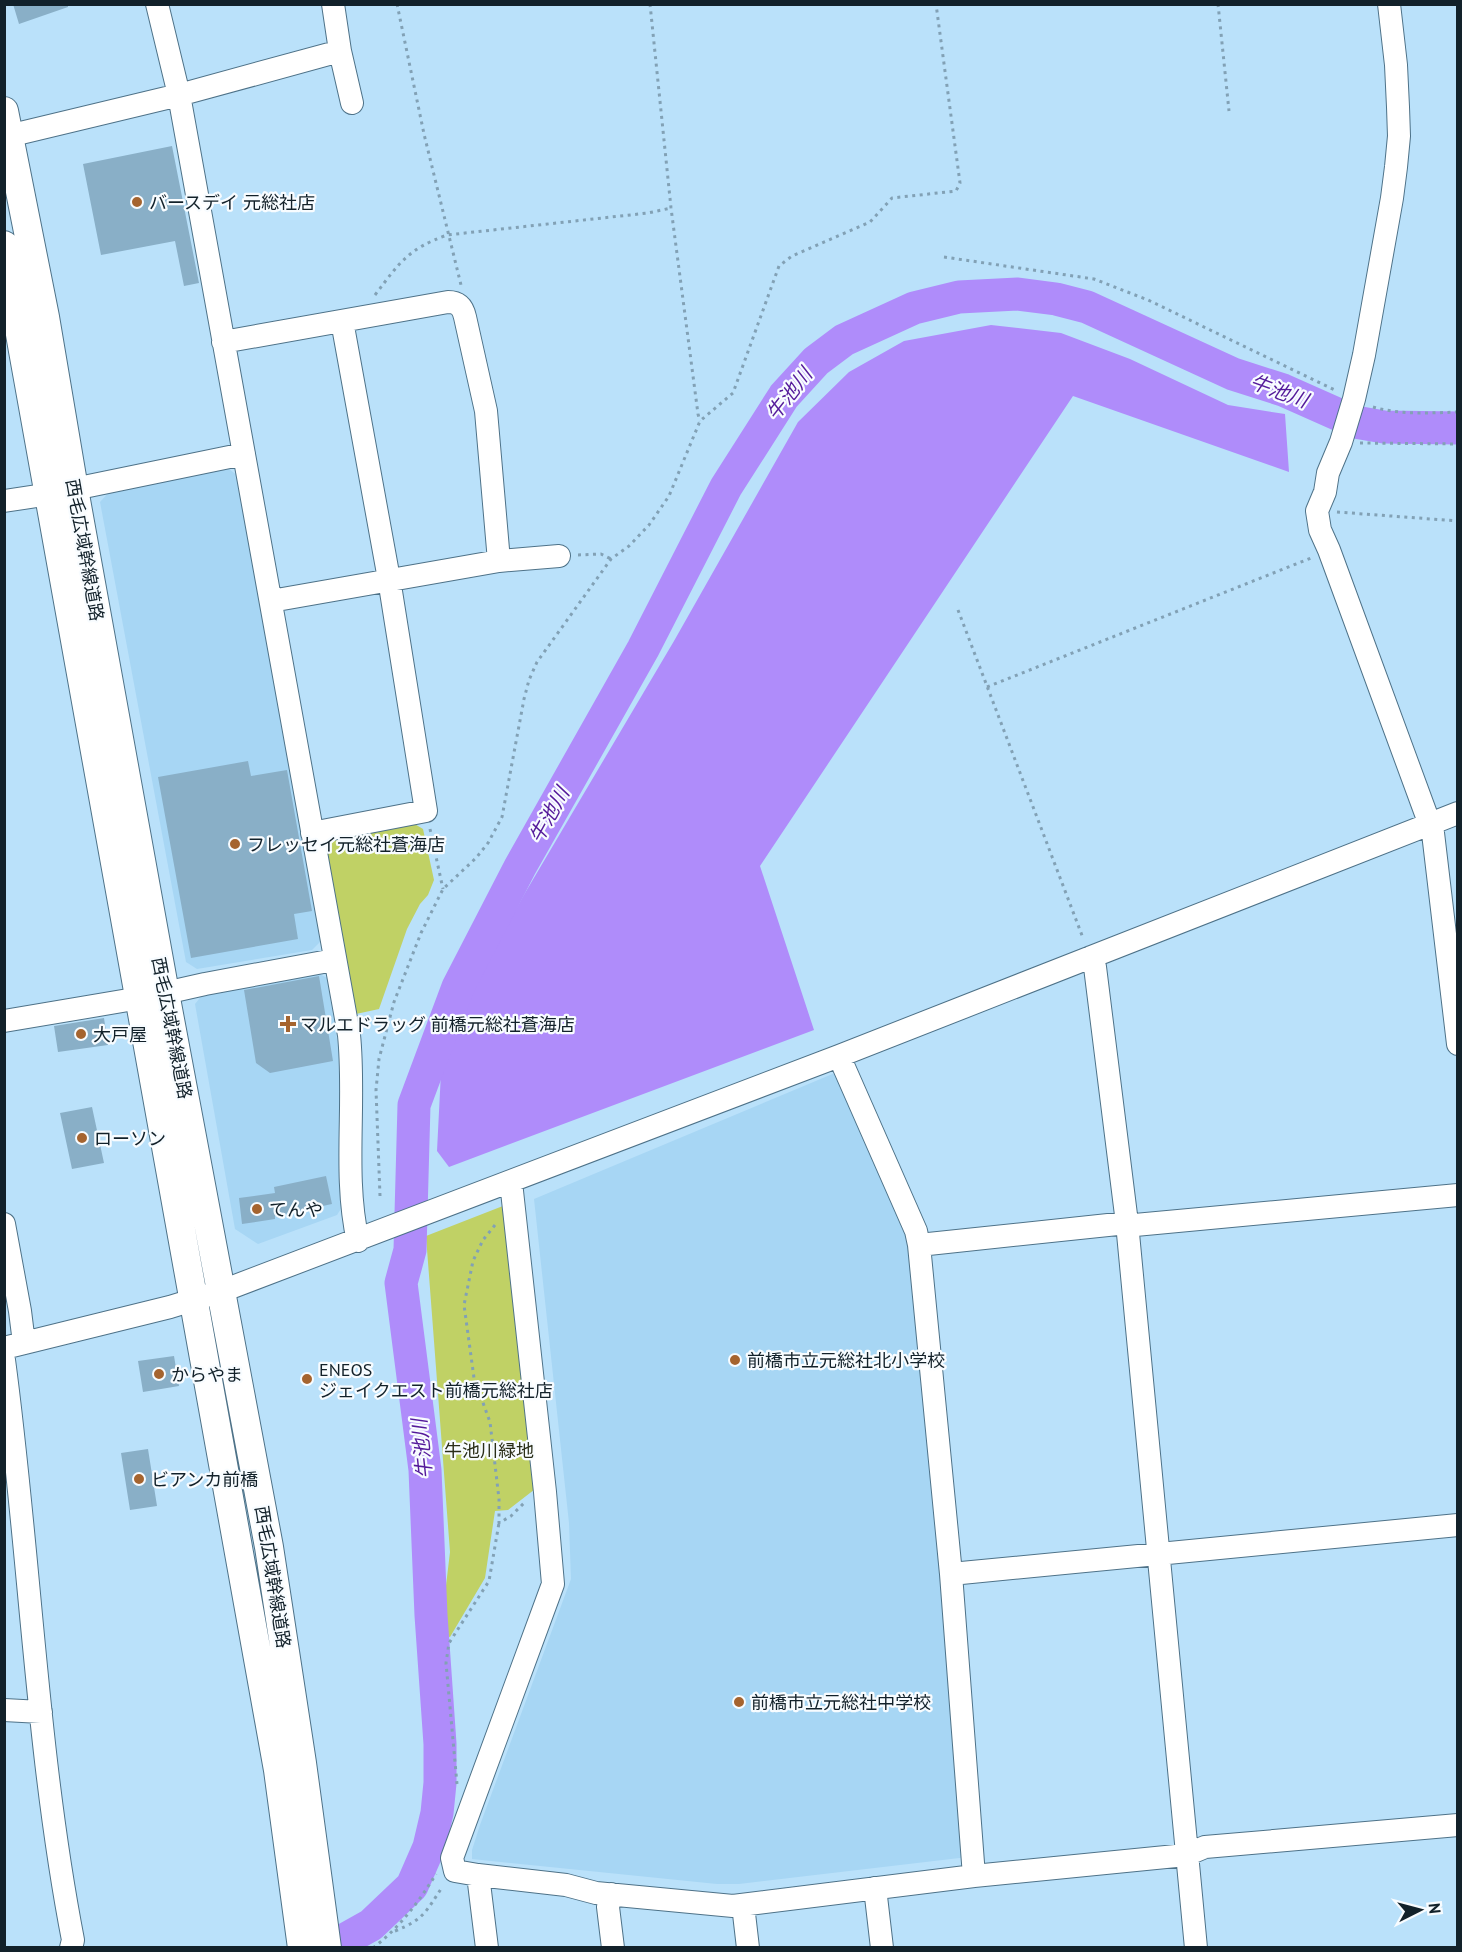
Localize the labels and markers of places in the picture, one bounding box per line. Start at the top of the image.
place label: バースデイ 元総社店 [149,191,315,214]
marker: バースデイ 元総社店 [130,195,144,209]
place label: フレッセイ元総社蒼海店 [247,833,445,856]
marker: フレッセイ元総社蒼海店 [228,837,242,851]
place label: マルエドラッグ 前橋元総社蒼海店 [300,1013,575,1036]
marker: マルエドラッグ 前橋元総社蒼海店 [281,1017,295,1031]
place label: 大戸屋 [93,1023,147,1046]
marker: 大戸屋 [74,1027,88,1041]
place label: ローソン [94,1127,166,1150]
marker: ローソン [75,1131,89,1145]
place label: てんや [269,1198,323,1221]
marker: てんや [250,1202,264,1216]
place label: 前橋市立元総社北小学校 [747,1349,945,1372]
marker: 前橋市立元総社北小学校 [728,1353,742,1367]
place label: ENEOS ジェイクエスト前橋元総社店 [319,1358,553,1402]
place label: からやま [171,1363,243,1386]
marker: からやま [152,1367,166,1381]
marker: ENEOS ジェイクエスト前橋元総社店 [300,1372,314,1386]
place label: ビアンカ前橋 [151,1468,258,1491]
marker: ビアンカ前橋 [132,1472,146,1486]
place label: 前橋市立元総社中学校 [751,1691,931,1714]
marker: 前橋市立元総社中学校 [732,1695,746,1709]

